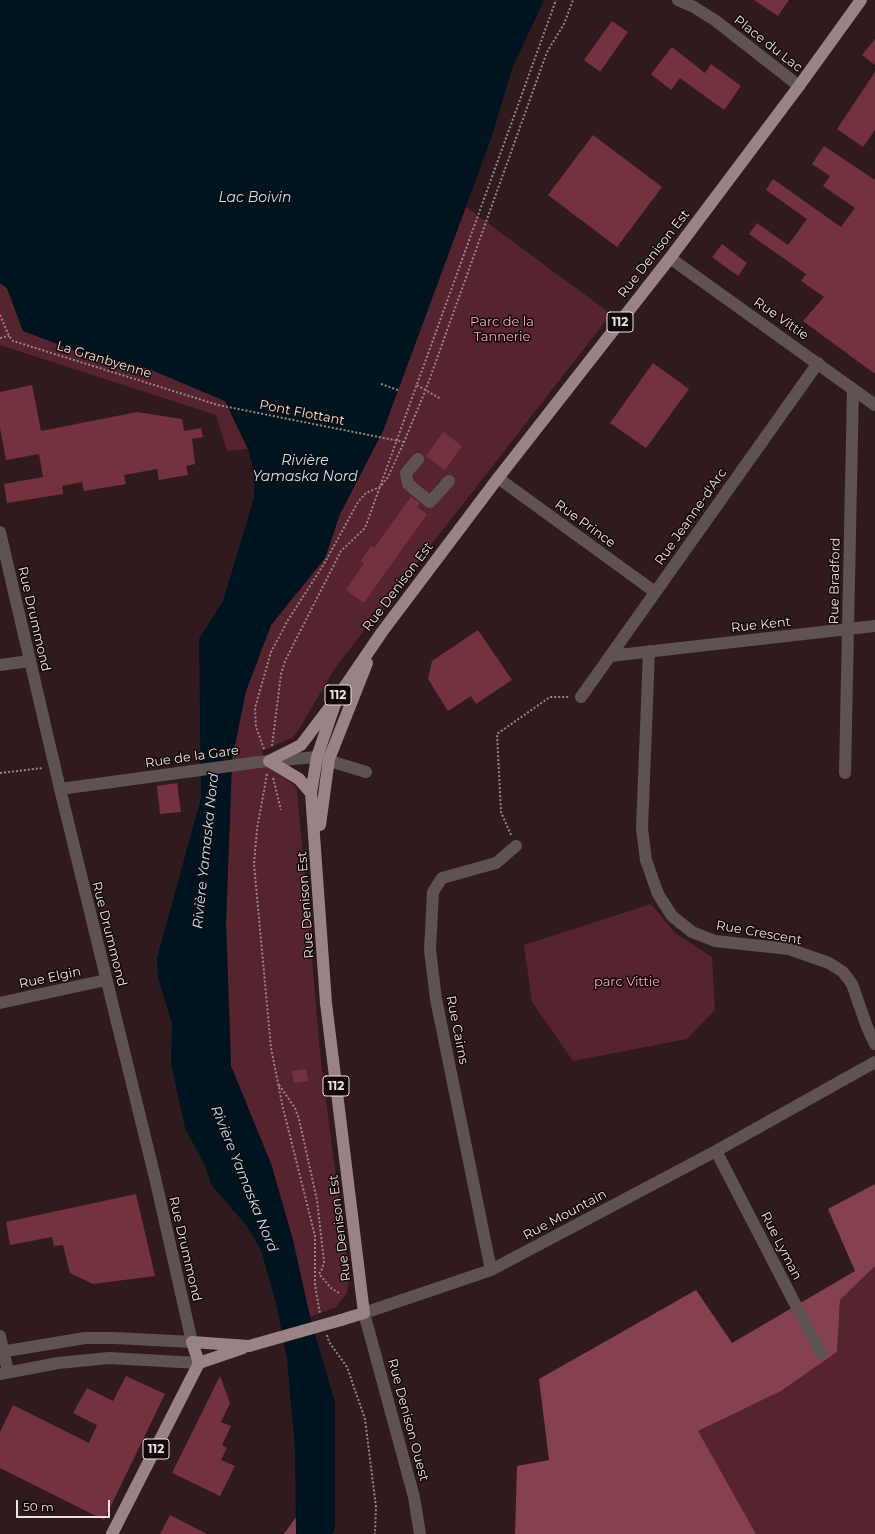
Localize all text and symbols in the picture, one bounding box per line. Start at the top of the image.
street label: Place du Lac [731,12,805,76]
water label: Lac Boivin [218,190,292,206]
street label: Rue Denison Est [615,207,693,301]
street label: Rue Vittie [751,294,811,344]
road number: 112 [607,312,633,332]
park label: Parc de la Tannerie [470,314,534,345]
street label: La Granbyenne [55,338,153,382]
street label: Pont Flottant [258,397,346,429]
water label: Rivière Yamaska Nord [252,453,358,486]
street label: Rue Jeanne-d'Arc [652,466,730,568]
street label: Rue Prince [552,497,618,551]
street label: Rue Bradford [826,538,844,624]
street label: Rue Denison Est [360,540,436,634]
street label: Rue Drummond [14,565,54,673]
street label: Rue Kent [730,614,792,636]
road number: 112 [325,685,351,705]
street label: Rue de la Gare [144,743,240,771]
water label: Rivière Yamaska Nord [189,772,223,930]
street label: Rue Denison Est [294,851,318,959]
street label: Rue Drummond [88,880,130,988]
street label: Rue Crescent [715,918,803,948]
street label: Rue Elgin [18,964,82,992]
park label: parc Vittie [594,974,660,990]
street label: Rue Cairns [443,994,471,1066]
road number: 112 [323,1076,349,1096]
water label: Rivière Yamaska Nord [207,1103,281,1255]
street label: Rue Denison Est [326,1174,354,1282]
street label: Rue Mountain [521,1186,609,1244]
street label: Rue Drummond [165,1195,205,1303]
street label: Rue Lyman [757,1209,805,1283]
street label: Rue Denison Ouest [384,1357,432,1483]
road number: 112 [143,1439,169,1459]
scale bar [18,1492,112,1518]
text: 50 m [23,1499,54,1514]

